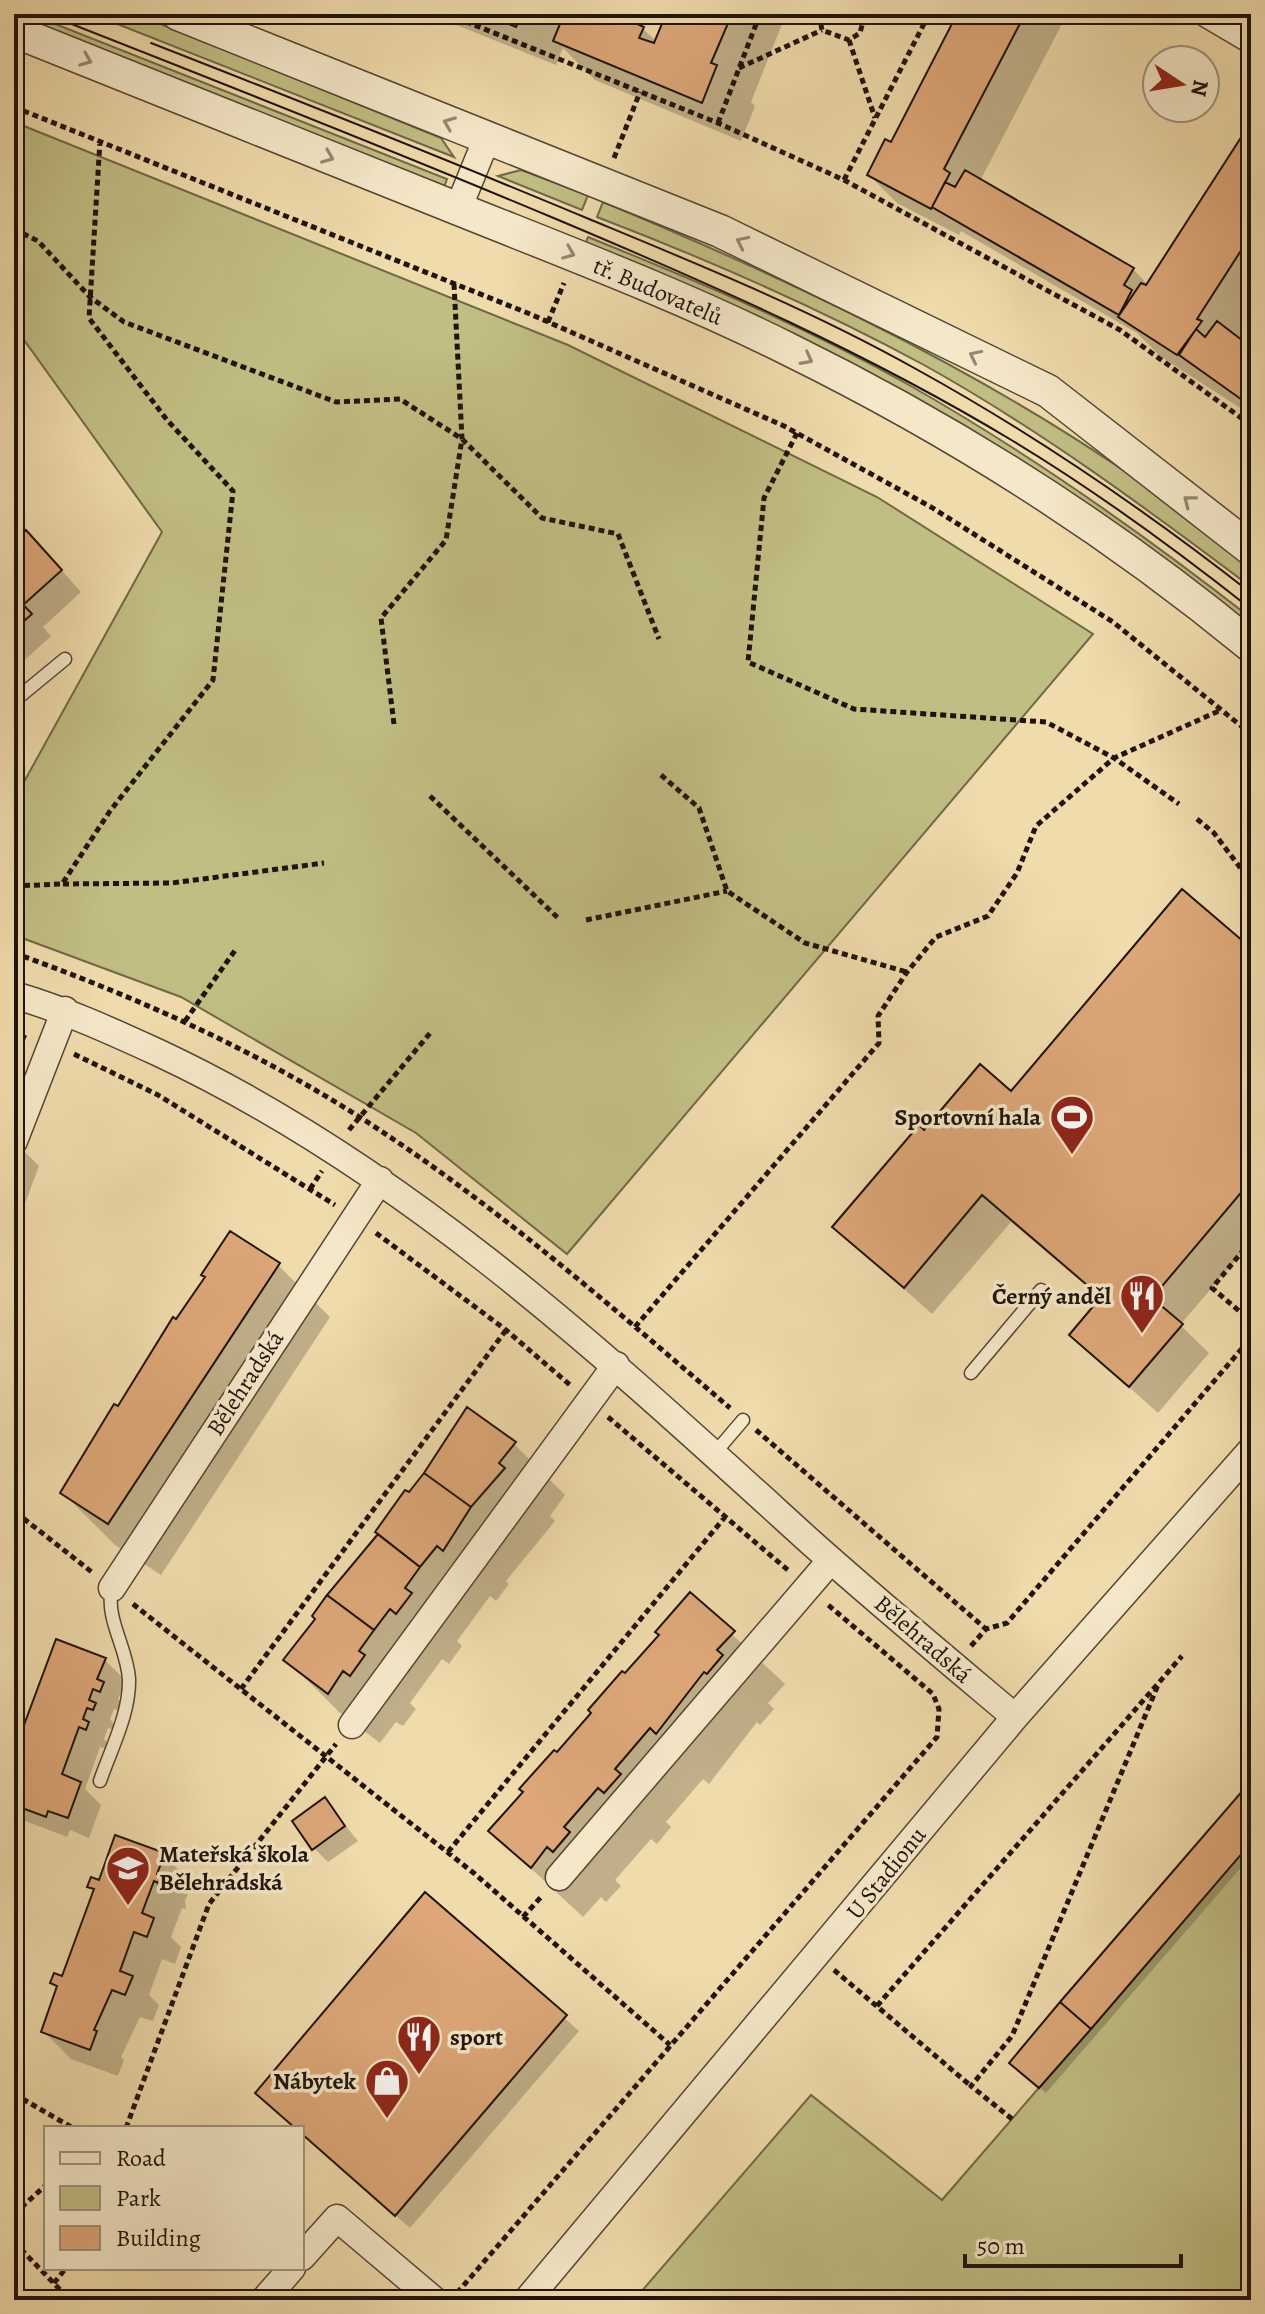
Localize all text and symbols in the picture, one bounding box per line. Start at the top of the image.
north arrow [1141,44,1221,124]
one-way arrow [78,51,92,67]
text: N [1183,77,1216,99]
one-way arrow [443,116,457,133]
one-way arrow [320,147,334,164]
one-way arrow [735,236,750,252]
one-way arrow [561,244,575,260]
street label: tř. Budovatelů [588,249,728,333]
one-way arrow [799,349,813,364]
one-way arrow [969,350,984,366]
one-way arrow [1183,497,1198,511]
sports icon: Sportovní hala [1048,1093,1096,1156]
place label: Sportovní hala [895,1101,1041,1133]
restaurant icon: Černý anděl [1118,1272,1166,1335]
place label: Černý anděl [992,1280,1112,1312]
street label: Bělehradská [199,1323,291,1442]
street label: Bělehradská [867,1588,979,1691]
street label: U Stadionu [839,1820,933,1926]
place label: Mateřská škola Bělehradská [159,1838,309,1898]
school or university icon: Mateřská škola Bělehradská [104,1844,152,1907]
restaurant icon: sport [395,2013,443,2076]
place label: sport [450,2021,503,2053]
shop icon: Nábytek [363,2057,411,2120]
place label: Nábytek [273,2065,357,2097]
legend [44,2126,304,2270]
text: Road [116,2142,166,2174]
text: Park [116,2182,161,2214]
scale bar [965,2218,1181,2268]
text: Building [116,2222,201,2254]
text: 50 m [977,2230,1025,2262]

